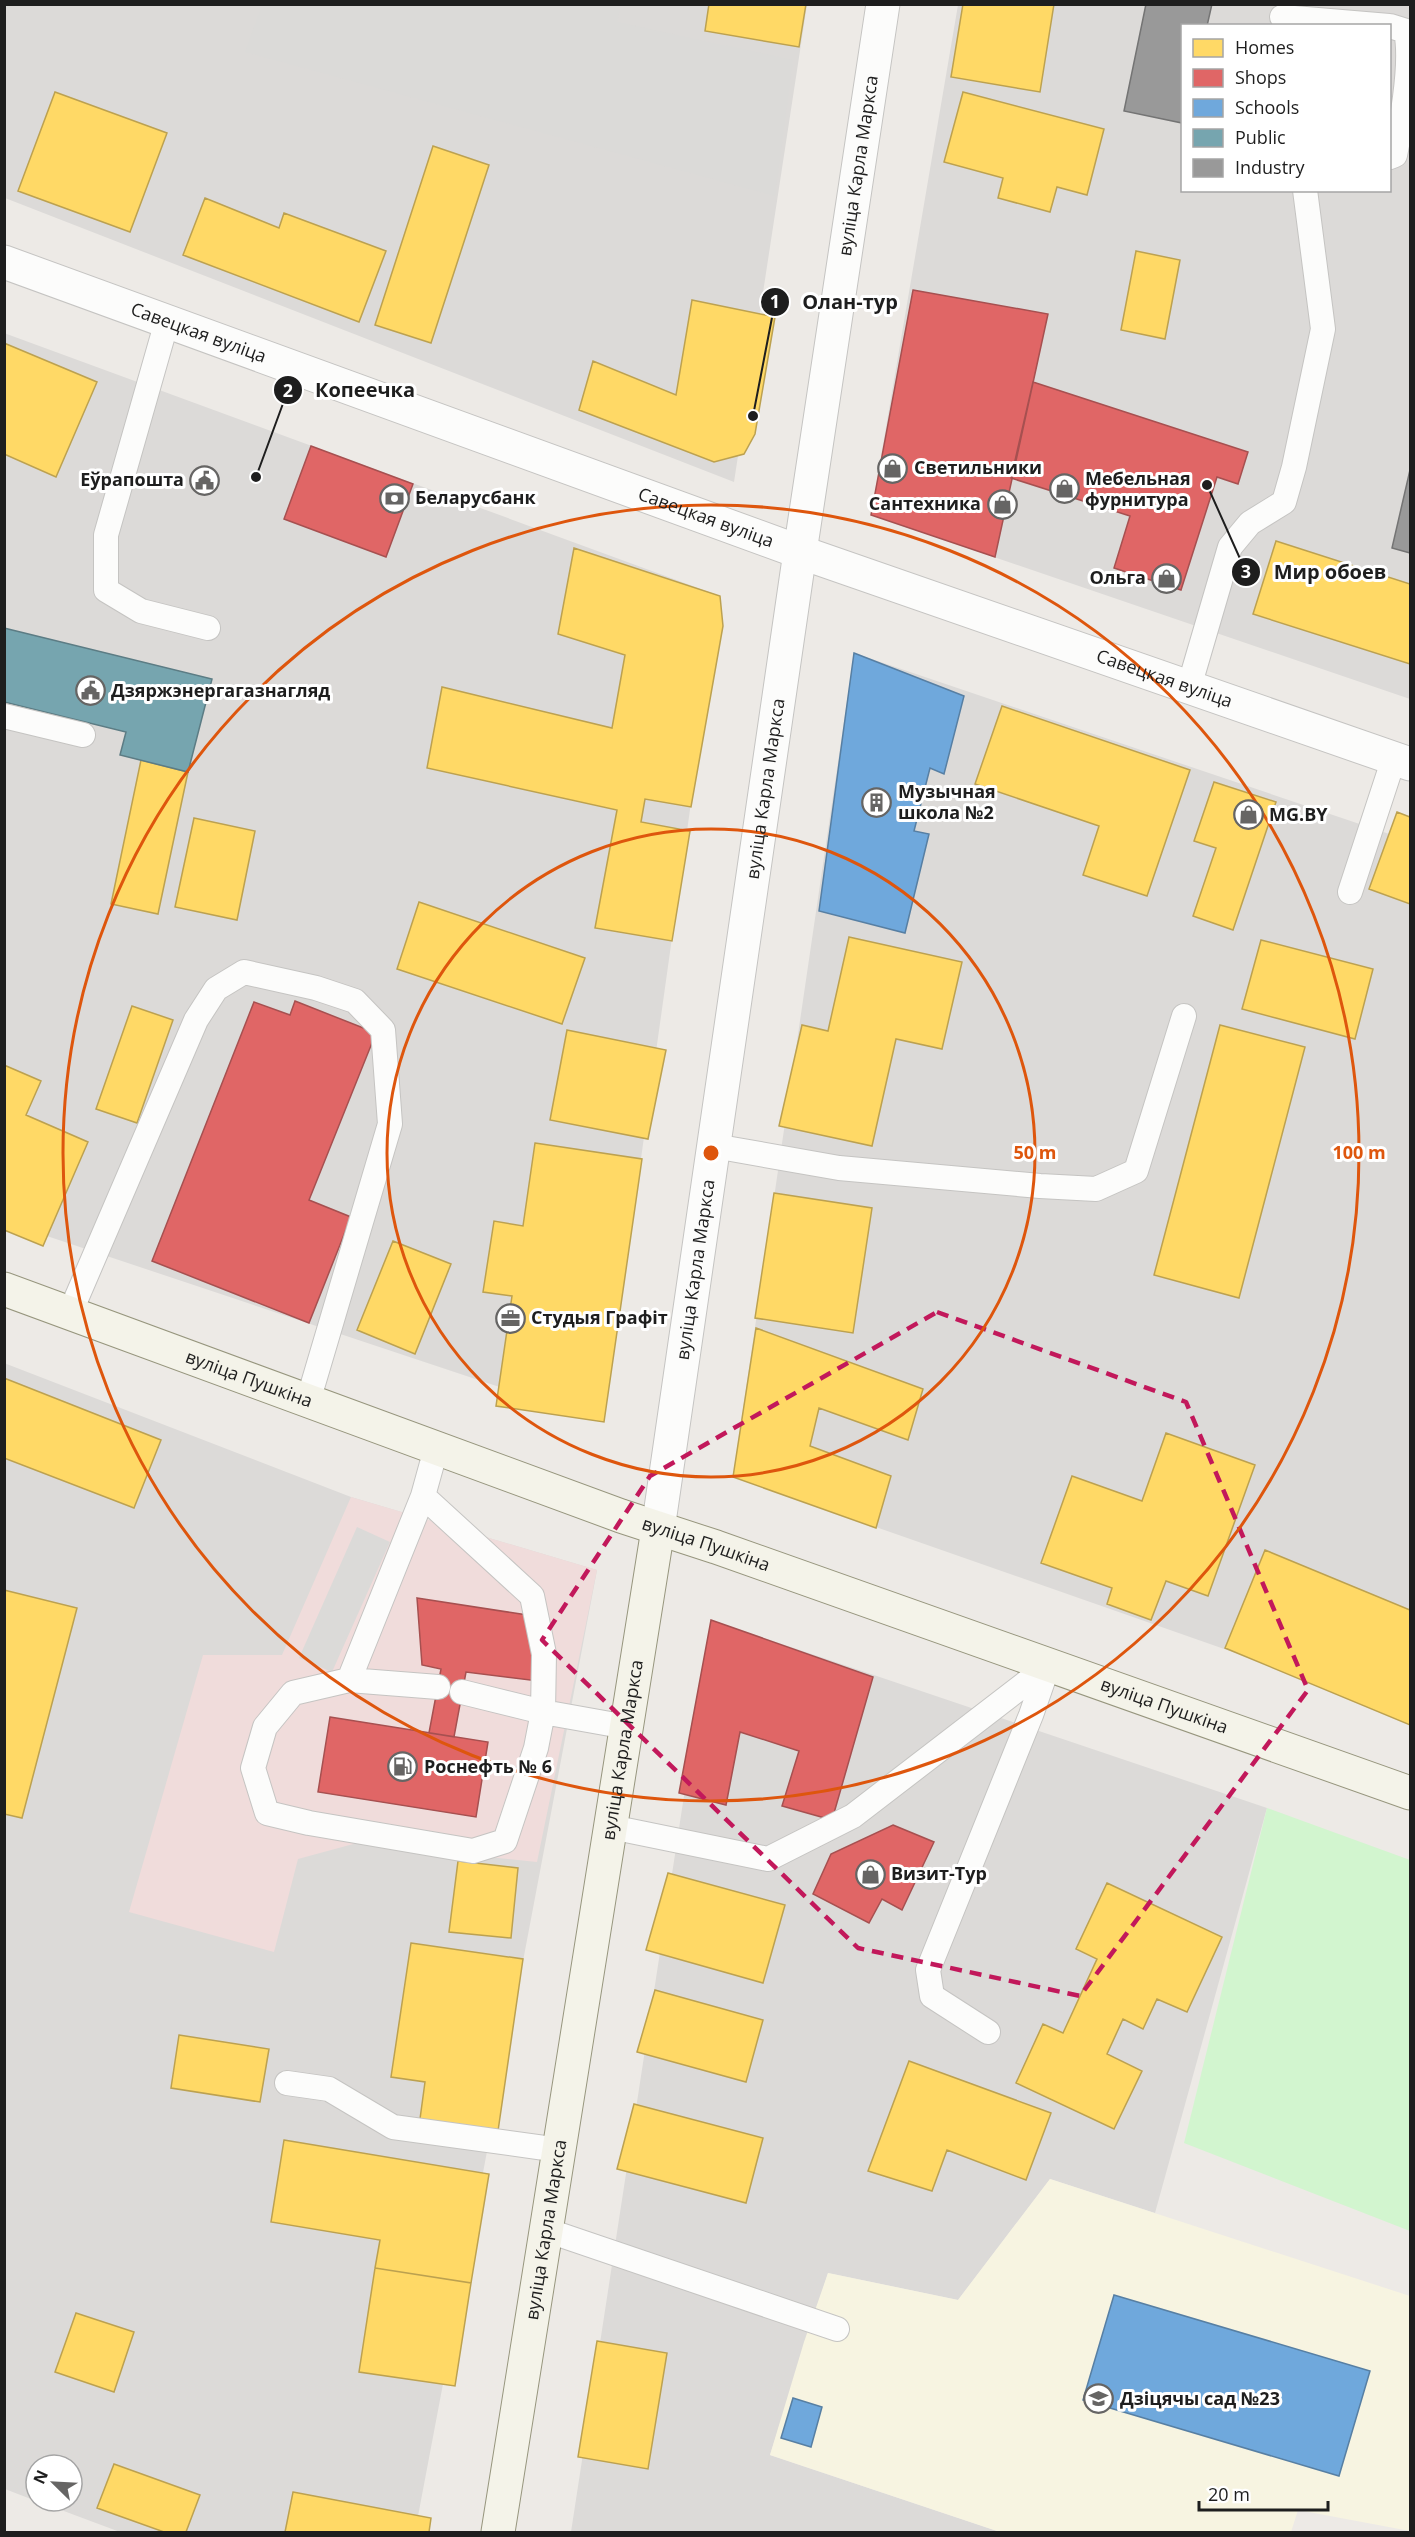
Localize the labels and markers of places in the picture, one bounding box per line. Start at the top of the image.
callout: Олан-тур [760,283,909,321]
callout: Копеечка [273,371,427,409]
shop icon: Светильники [877,452,909,484]
place label: Светильники [914,455,1042,479]
public building icon: Еўрапошта [189,464,221,496]
place label: Мебельная фурнитура [1085,466,1191,511]
place label: Еўрапошта [80,467,184,491]
shop icon: Мебельная фурнитура [1048,473,1080,505]
bank icon: Беларусбанк [378,482,410,514]
place label: Беларусбанк [415,485,536,509]
shop icon: Сантехника [986,488,1018,520]
place label: Сантехника [869,491,981,515]
callout: Мир обоев [1231,553,1398,591]
shop icon: Ольга [1151,562,1183,594]
place label: Ольга [1090,565,1146,589]
public building icon: Дзяржэнергагазнагляд [74,675,106,707]
place label: Дзяржэнергагазнагляд [111,678,330,702]
place label: Музычная школа №2 [898,779,996,824]
building icon: Музычная школа №2 [861,786,893,818]
shop icon: MG.BY [1232,799,1264,831]
place label: MG.BY [1269,802,1328,826]
centre of rings [701,1143,721,1163]
office icon: Студыя Графіт [494,1302,526,1334]
place label: Студыя Графіт [531,1305,668,1329]
fuel station icon: Роснефть № 6 [387,1751,419,1783]
place label: Роснефть № 6 [424,1754,552,1778]
shop icon: Визит-Тур [854,1858,886,1890]
place label: Визит-Тур [891,1861,987,1885]
school or university icon: Дзіцячы сад №23 [1083,2383,1115,2415]
place label: Дзіцячы сад №23 [1120,2386,1280,2410]

